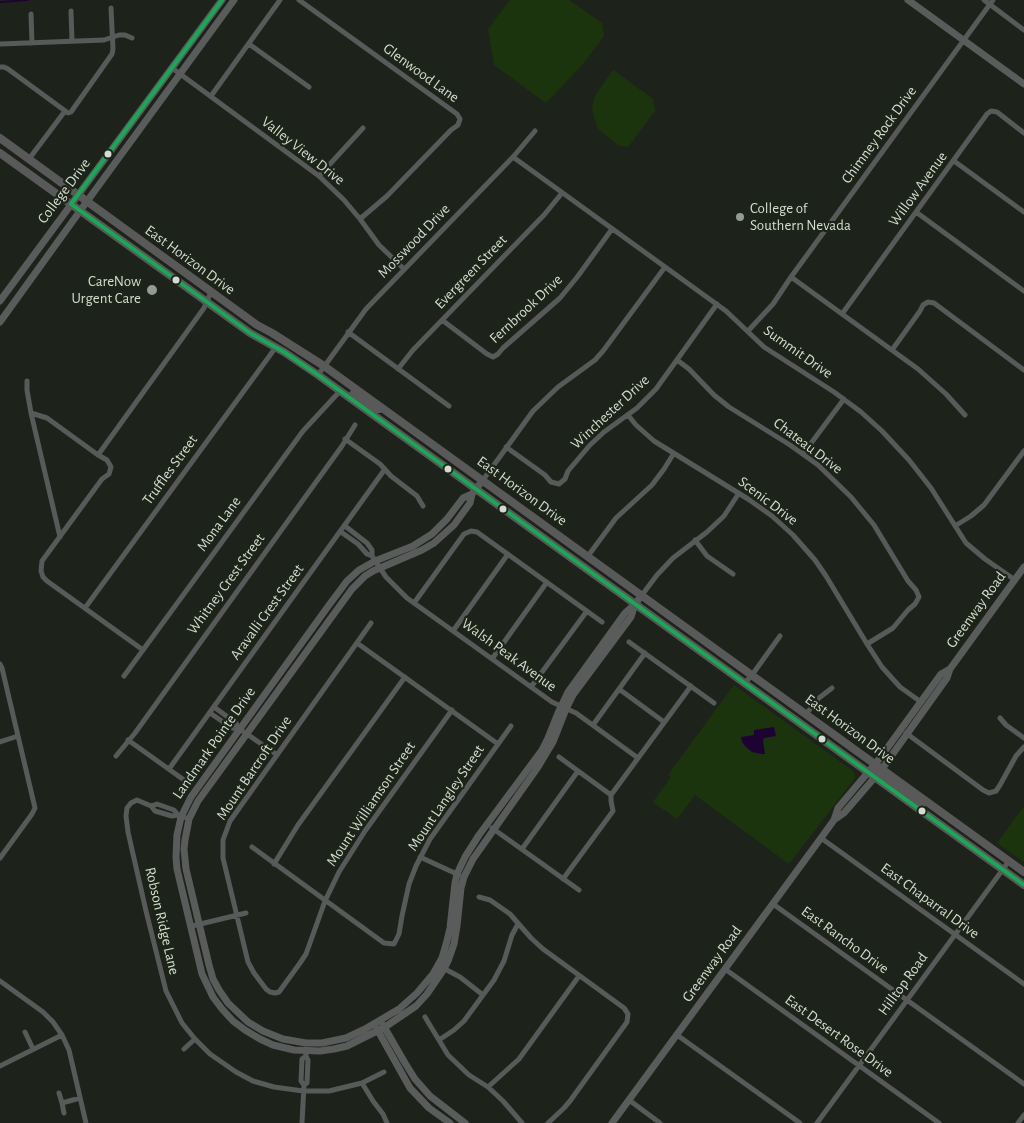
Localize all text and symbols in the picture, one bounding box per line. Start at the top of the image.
street label: Glenwood Lane [380,39,462,107]
street label: Chimney Rock Drive [838,83,920,187]
street label: Valley View Drive [258,113,348,189]
street label: Willow Avenue [885,148,951,230]
unlabelled marker [103,149,113,159]
street label: College Drive [34,155,94,227]
place label: College of Southern Nevada [750,199,851,234]
street label: Mosswood Drive [374,200,454,282]
marker: College of Southern Nevada [734,211,746,223]
street label: East Horizon Drive [141,221,239,299]
street label: Evergreen Street [431,231,511,313]
street label: Fernbrook Drive [486,271,566,347]
place label: CareNow Urgent Care [72,272,141,307]
unlabelled marker [171,275,181,285]
marker: CareNow Urgent Care [145,283,159,297]
street label: Summit Drive [760,322,836,382]
street label: Winchester Drive [567,371,653,453]
street label: Chateau Drive [770,414,846,478]
street label: Truffles Street [139,432,201,508]
street label: East Horizon Drive [473,452,571,530]
unlabelled marker [443,464,453,474]
street label: Scenic Drive [735,473,801,529]
street label: Mona Lane [193,493,245,555]
unlabelled marker [498,504,508,514]
street label: Whitney Crest Street [183,530,269,638]
street label: Aravalli Crest Street [226,561,308,663]
street label: Greenway Road [942,568,1010,652]
street label: Walsh Peak Avenue [458,614,560,696]
street label: Landmark Pointe Drive [169,684,259,802]
street label: East Horizon Drive [801,690,899,768]
street label: Mount Barcroft Drive [213,713,295,823]
unlabelled marker [817,734,827,744]
street label: Mount Williamson Street [323,738,419,870]
street label: Mount Langley Street [404,741,488,855]
unlabelled marker [917,806,927,816]
street label: East Chaparral Drive [877,859,983,943]
street label: Robson Ridge Lane [141,865,183,977]
street label: East Rancho Drive [798,902,892,978]
street label: Greenway Road [678,922,746,1006]
street label: Hilltop Road [874,949,932,1019]
street label: East Desert Rose Drive [781,991,897,1081]

